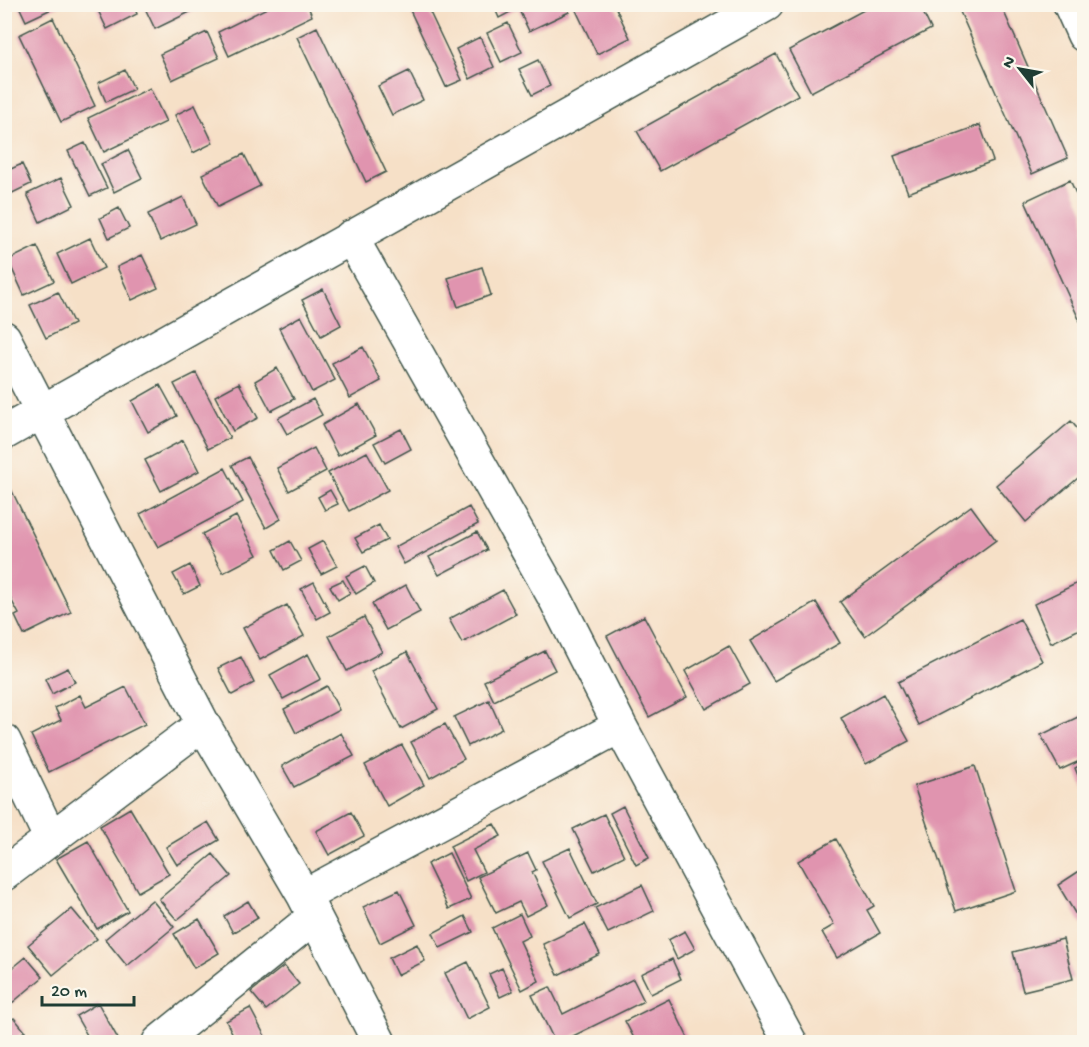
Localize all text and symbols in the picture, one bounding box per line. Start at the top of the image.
north arrow [990,39,1050,99]
text: N [999,53,1021,72]
scale bar [42,969,134,1007]
text: 20 m [51,982,87,1003]

